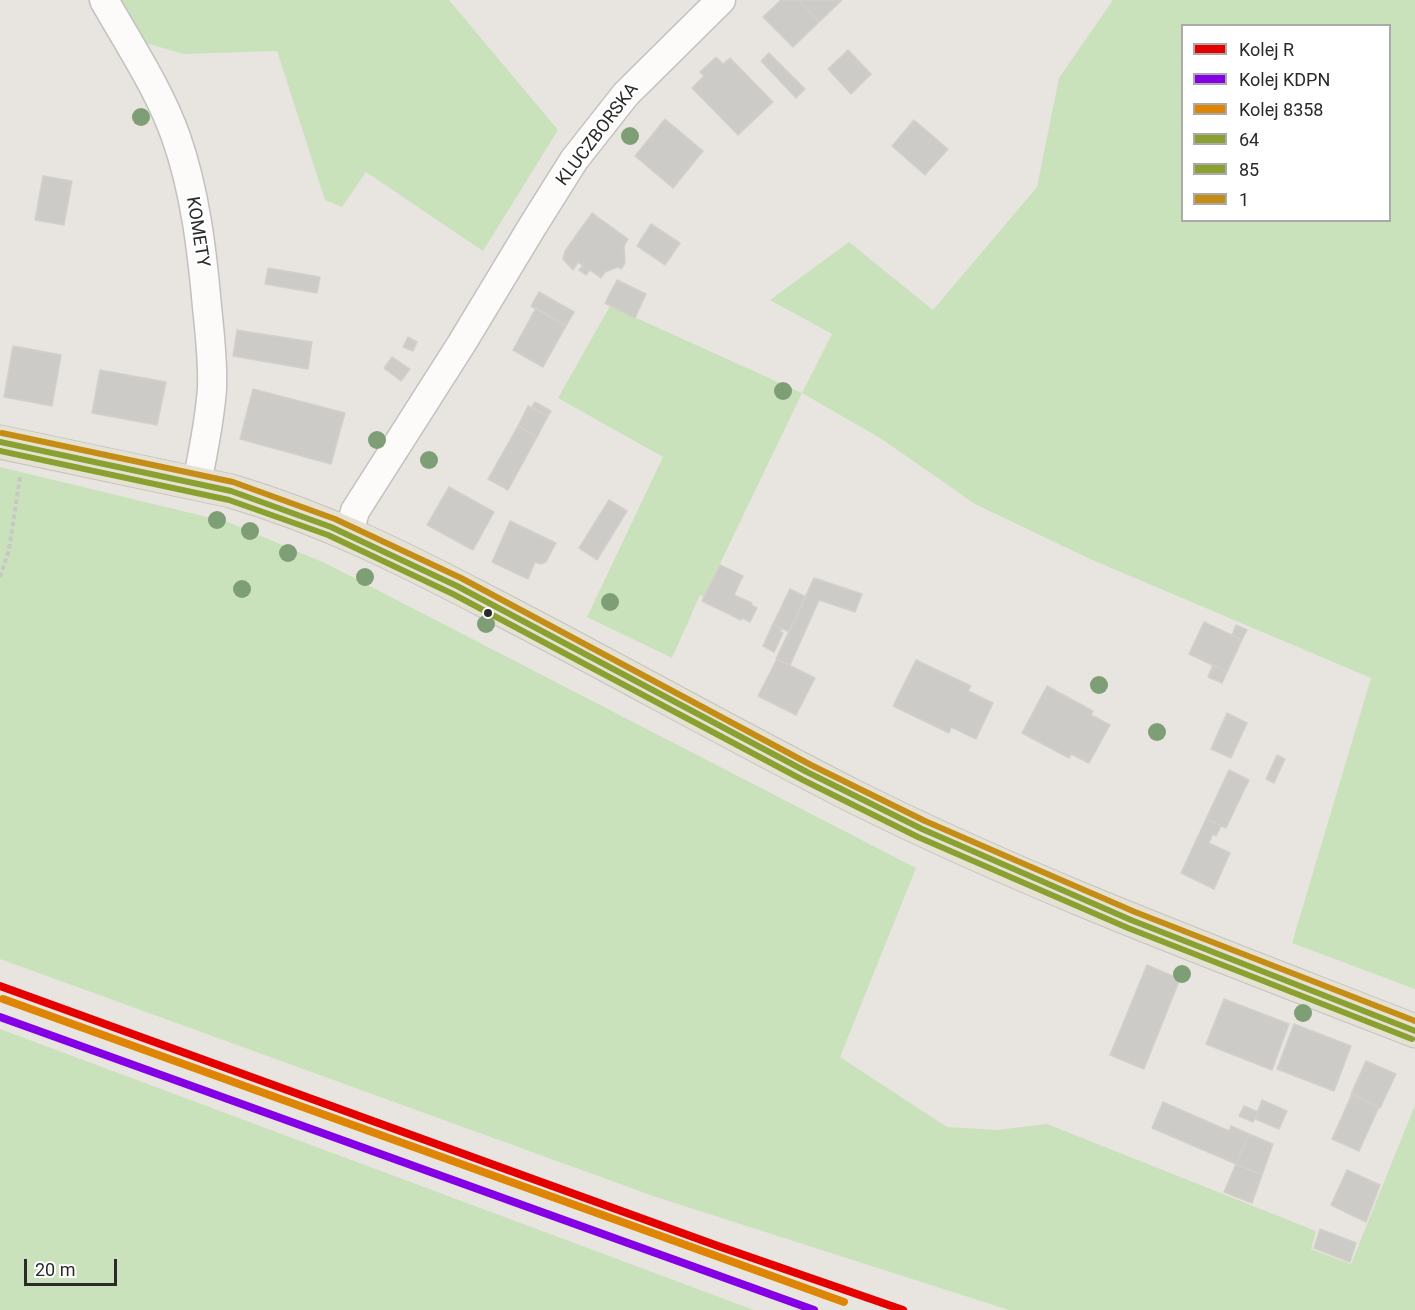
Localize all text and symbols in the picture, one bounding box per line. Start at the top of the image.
legend [1181,24,1391,222]
text: Kolej R [1239,39,1294,60]
text: Kolej KDPN [1239,69,1330,90]
street label: KLUCZBORSKA [552,79,644,191]
text: Kolej 8358 [1239,99,1323,120]
text: 64 [1239,129,1259,150]
text: 85 [1239,159,1259,180]
text: 1 [1239,189,1249,210]
street label: KOMETY [181,195,213,269]
unlabelled marker [482,607,494,619]
scale bar [27,1247,120,1285]
text: 20 m [35,1259,75,1280]

